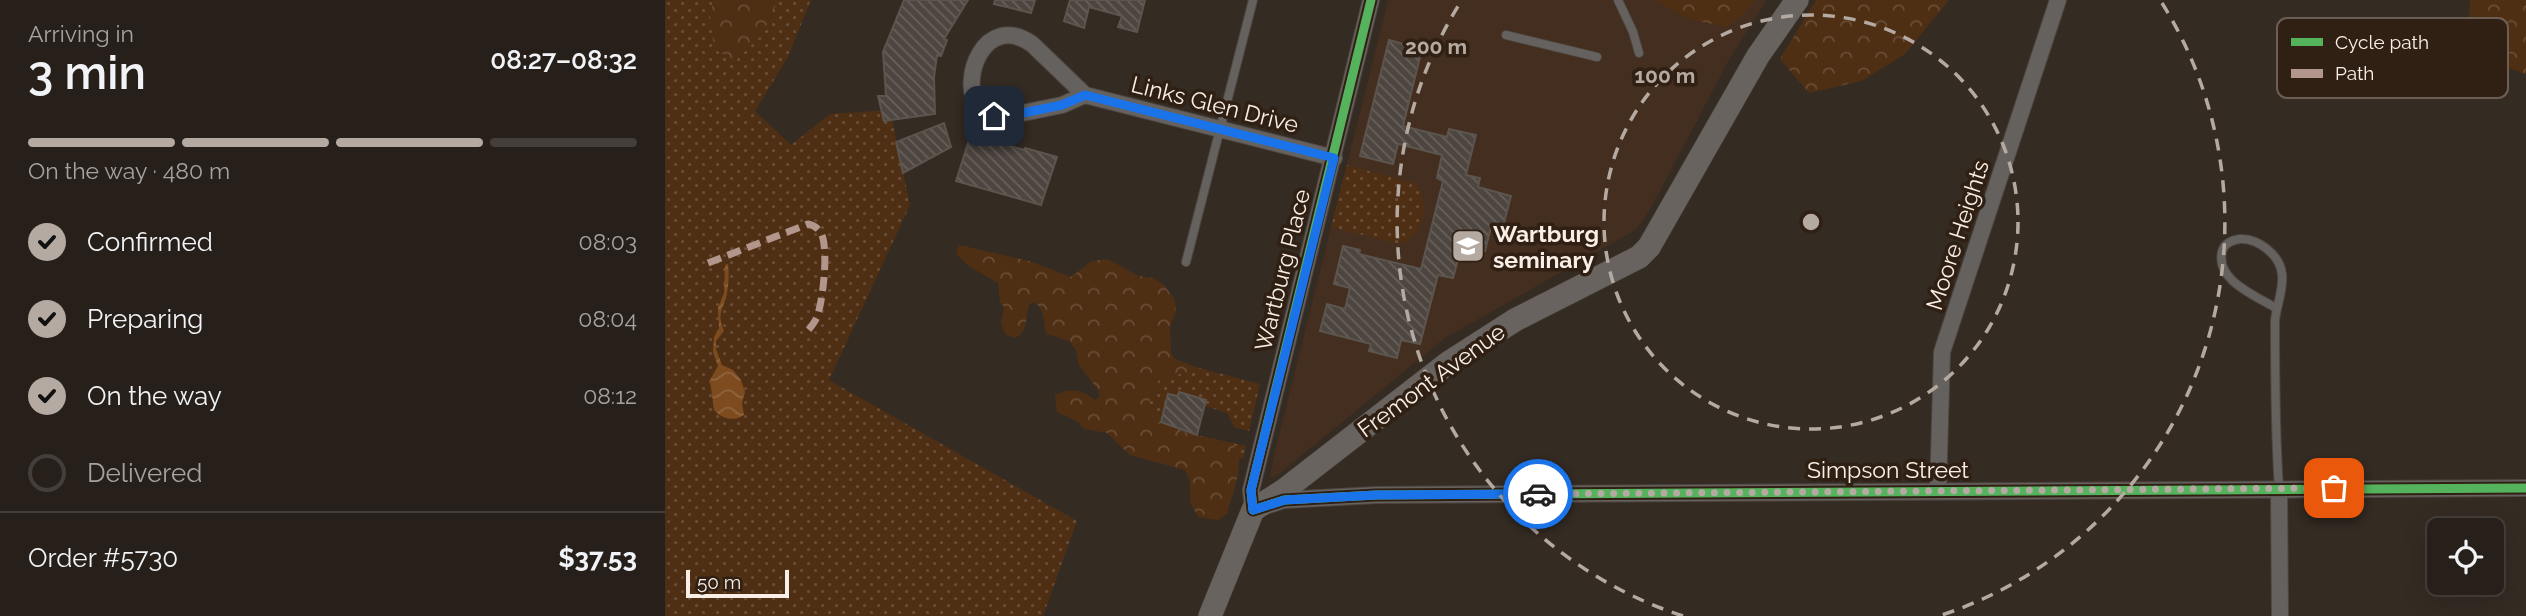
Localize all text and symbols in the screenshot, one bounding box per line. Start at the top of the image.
legend [2277,18,2508,98]
text: Arriving in [28,20,134,47]
text: Cycle path [2335,31,2429,53]
text: 200 m [1405,34,1467,59]
text: 08:27–08:32 [490,45,637,75]
text: 3 min [28,46,146,100]
text: Path [2335,62,2374,84]
text: 100 m [1635,63,1695,88]
street label: Links Glen Drive [1129,70,1301,138]
pin [964,86,1024,146]
icon: home [975,97,1013,135]
text: On the way · 480 m [28,157,230,184]
street label: Moore Heights [1920,157,1994,313]
street label: Wartburg Place [1249,186,1315,354]
centre of rings [1799,210,1823,234]
place label: Wartburg seminary [1493,220,1599,273]
icon: check [28,223,66,261]
text: Confirmed [87,227,213,257]
school or university icon: Wartburg seminary [1449,227,1487,265]
text: 08:03 [579,228,637,255]
icon: check [28,300,66,338]
text: Preparing [87,304,203,334]
text: 08:04 [578,305,637,332]
street label: Fremont Avenue [1352,317,1510,443]
icon: check [28,377,66,415]
text: On the way [87,381,222,411]
text: 08:12 [583,382,637,409]
street label: Simpson Street [1807,456,1969,483]
text: Delivered [87,458,202,488]
pin [2304,458,2364,518]
courier [1503,459,1573,529]
icon: bag [2315,469,2353,507]
icon: car [1519,475,1557,513]
map controls [2427,518,2504,595]
button: locate [2427,518,2504,595]
text: Order #5730 [28,543,178,573]
text: $37.53 [558,543,637,573]
scale bar [686,567,789,599]
text: 50 m [697,571,741,593]

